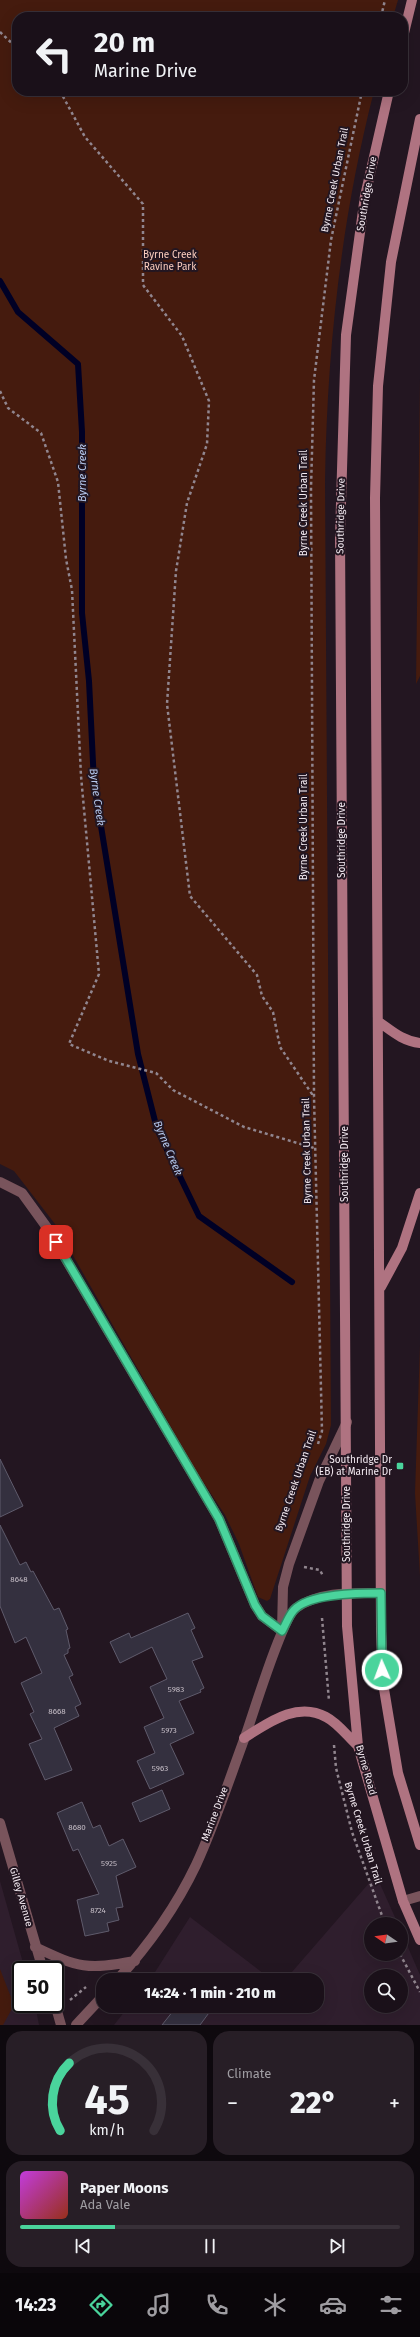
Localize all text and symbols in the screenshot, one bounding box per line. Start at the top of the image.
text: 20 m [94,26,155,59]
icon: left [28,28,80,80]
text: Marine Drive [94,60,197,82]
street label: Byrne Creek Urban Trail [319,127,351,233]
street label: Southridge Drive [355,156,379,232]
park label: Byrne Creek Ravine Park [143,249,198,273]
water label: Byrne Creek [76,444,89,502]
street label: Byrne Creek Urban Trail [298,450,310,556]
street label: Southridge Drive [334,478,348,554]
water label: Byrne Creek [87,767,107,827]
street label: Byrne Creek Urban Trail [298,774,310,880]
street label: Southridge Drive [336,802,348,878]
street label: Byrne Creek Urban Trail [300,1098,314,1204]
water label: Byrne Creek [151,1119,185,1177]
street label: Southridge Drive [339,1126,351,1202]
pin [39,1225,73,1259]
icon: arrive [45,1231,67,1253]
street label: Byrne Creek Urban Trail [273,1429,319,1533]
place label: Southridge Dr (EB) at Marine Dr [316,1454,392,1478]
marker: Southridge Dr (EB) at Marine Dr [395,1461,405,1471]
street label: Southridge Drive [341,1486,353,1562]
house number: 8648 [10,1575,28,1584]
position arrow [361,1649,403,1691]
house number: 5983 [168,1685,184,1694]
house number: 8668 [48,1707,66,1716]
house number: 5973 [161,1726,177,1735]
street label: Byrne Road [353,1743,379,1797]
house number: 5963 [152,1764,168,1773]
street label: Byrne Creek Urban Trail [342,1780,384,1886]
street label: Marine Drive [199,1785,231,1843]
house number: 8680 [68,1823,86,1832]
house number: 5925 [101,1859,117,1868]
street label: Gilley Avenue [7,1866,35,1928]
house number: 8724 [90,1906,107,1915]
north arrow [364,1917,408,1961]
map controls [364,1917,408,2013]
speed limit sign: 50 [12,1961,64,2013]
button: search [364,1969,408,2013]
text: 14:24 · 1 min · 210 m [144,1984,276,2002]
text: Climate [227,2066,271,2081]
text: 45 [84,2075,129,2125]
text: 22° [290,2085,337,2121]
text: − [227,2090,238,2117]
text: + [389,2090,400,2117]
text: km/h [89,2122,124,2139]
text: Paper Moons [80,2179,168,2197]
text: Ada Vale [80,2197,130,2212]
icon: previous [72,2235,94,2257]
icon: pause [199,2235,221,2257]
icon: next [326,2235,348,2257]
icon: directions [87,2291,115,2319]
icon: music [145,2291,173,2319]
icon: phone [203,2291,231,2319]
icon: climate [261,2291,289,2319]
icon: car [319,2291,347,2319]
icon: filters [377,2291,405,2319]
text: 14:23 [15,2294,56,2316]

